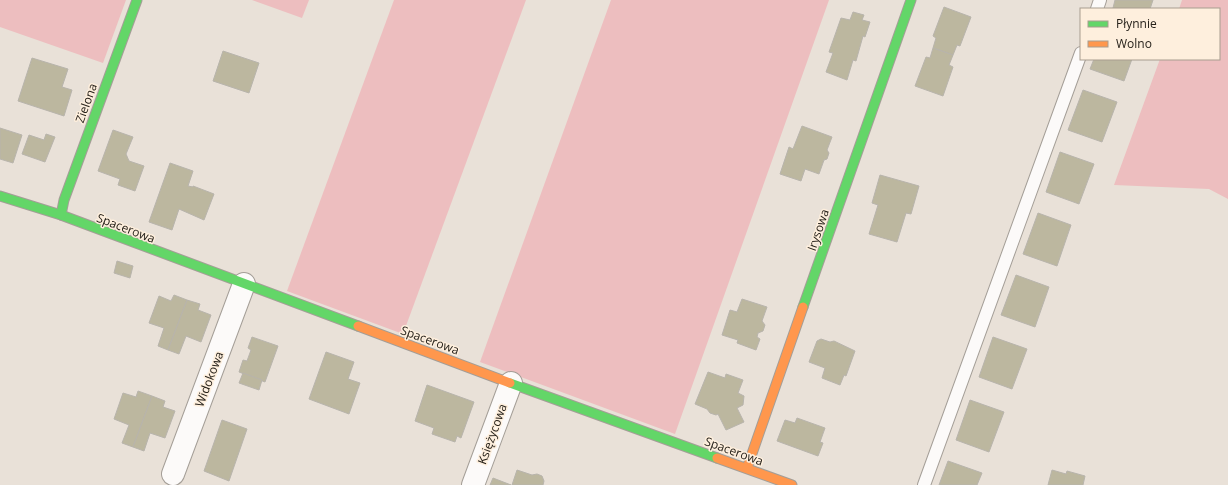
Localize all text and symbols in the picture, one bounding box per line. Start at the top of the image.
legend [1080,8,1220,60]
text: Płynnie [1116,15,1157,32]
text: Wolno [1116,35,1152,52]
street label: Zielona [71,81,101,125]
street label: Irysowa [803,207,833,253]
street label: Spacerowa [94,209,158,247]
street label: Spacerowa [398,322,462,358]
street label: Widokowa [191,349,227,409]
street label: Księżycowa [473,401,511,467]
street label: Spacerowa [702,433,766,469]

